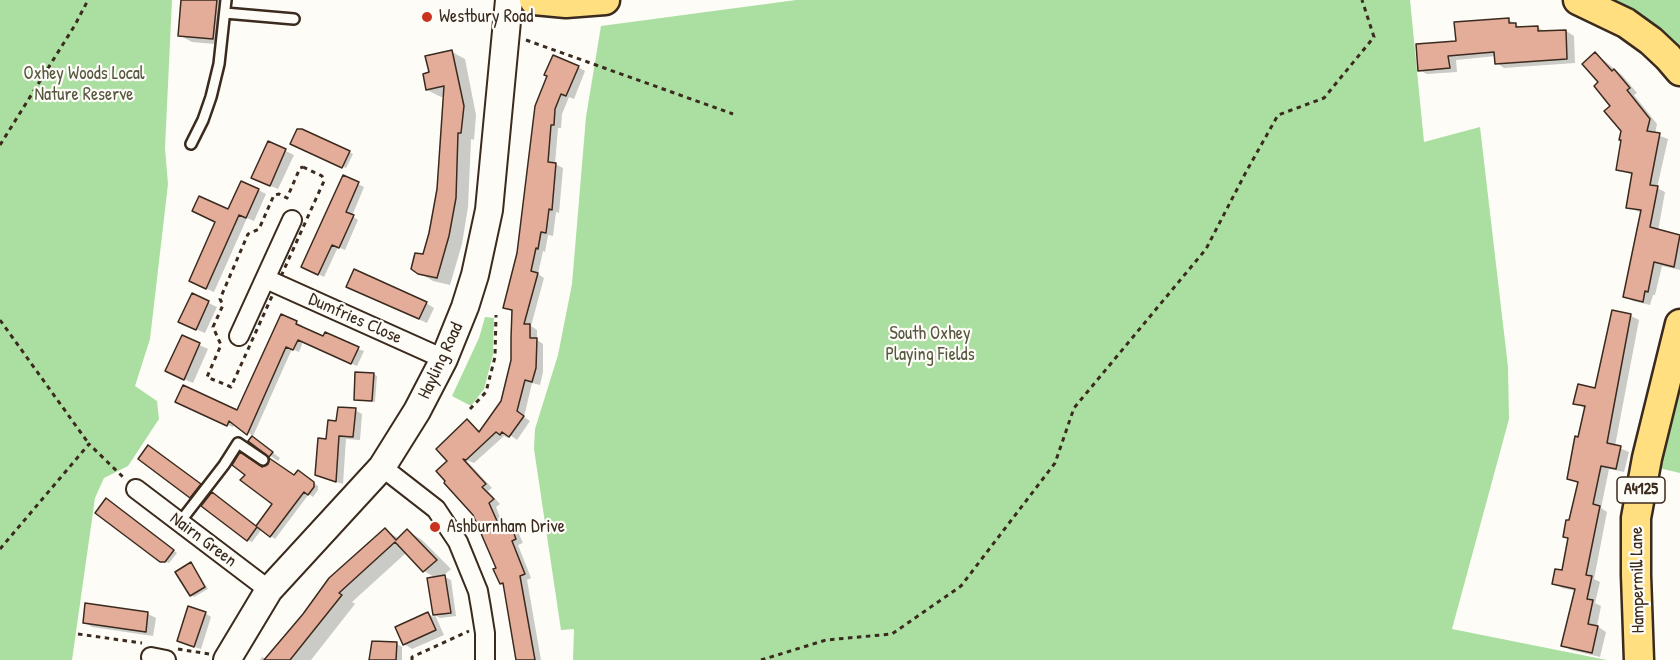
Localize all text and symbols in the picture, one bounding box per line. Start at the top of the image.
place label: Westbury Road [439,6,533,28]
marker: Westbury Road [420,10,434,24]
park label: Oxhey Woods Local Nature Reserve [23,63,145,106]
street label: Dumfries Close [305,289,405,349]
street label: Hayling Road [414,319,468,403]
park label: South Oxhey Playing Fields [885,323,975,366]
road number: A4125 [1617,477,1665,503]
street label: Nairn Green [165,508,241,572]
place label: Ashburnham Drive [447,516,565,538]
marker: Ashburnham Drive [428,520,442,534]
street label: Hampermill Lane [1626,526,1650,634]

